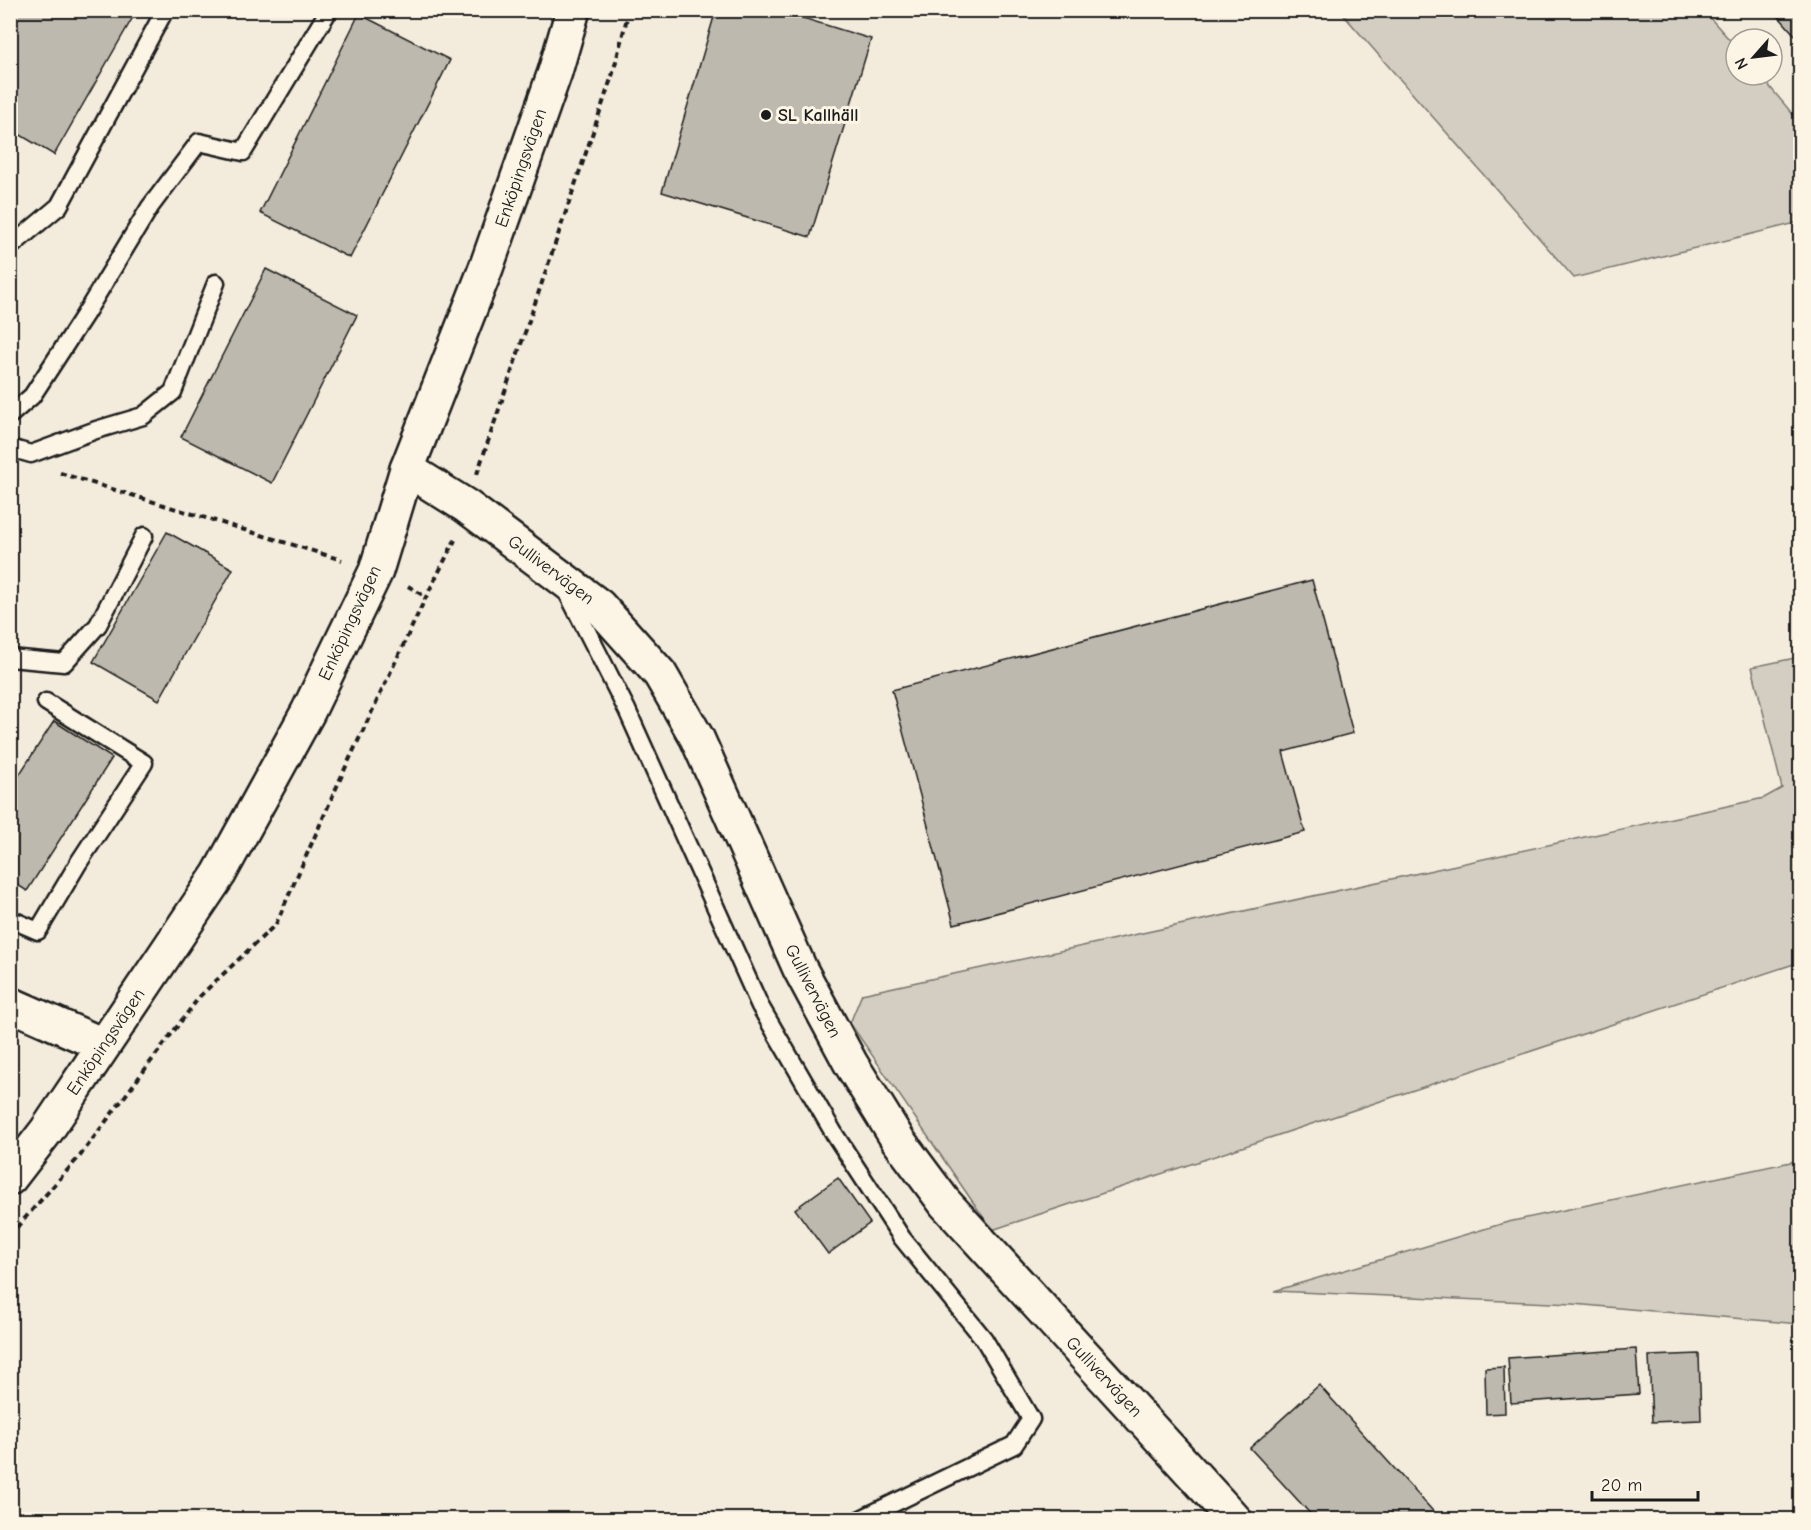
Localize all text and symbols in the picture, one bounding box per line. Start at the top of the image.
north arrow [1724,27,1784,87]
text: N [1731,55,1752,72]
place label: SL Kallhäll [778,105,858,126]
street label: Enköpingsvägen [491,106,551,230]
marker: SL Kallhäll [759,108,773,122]
street label: Gullivervägen [504,531,598,609]
street label: Enköpingsvägen [314,562,386,684]
street label: Gullivervägen [780,941,846,1041]
street label: Enköpingsvägen [63,985,149,1099]
street label: Gullivervägen [1061,1332,1147,1422]
scale bar [1592,1464,1698,1502]
text: 20 m [1601,1475,1642,1496]

